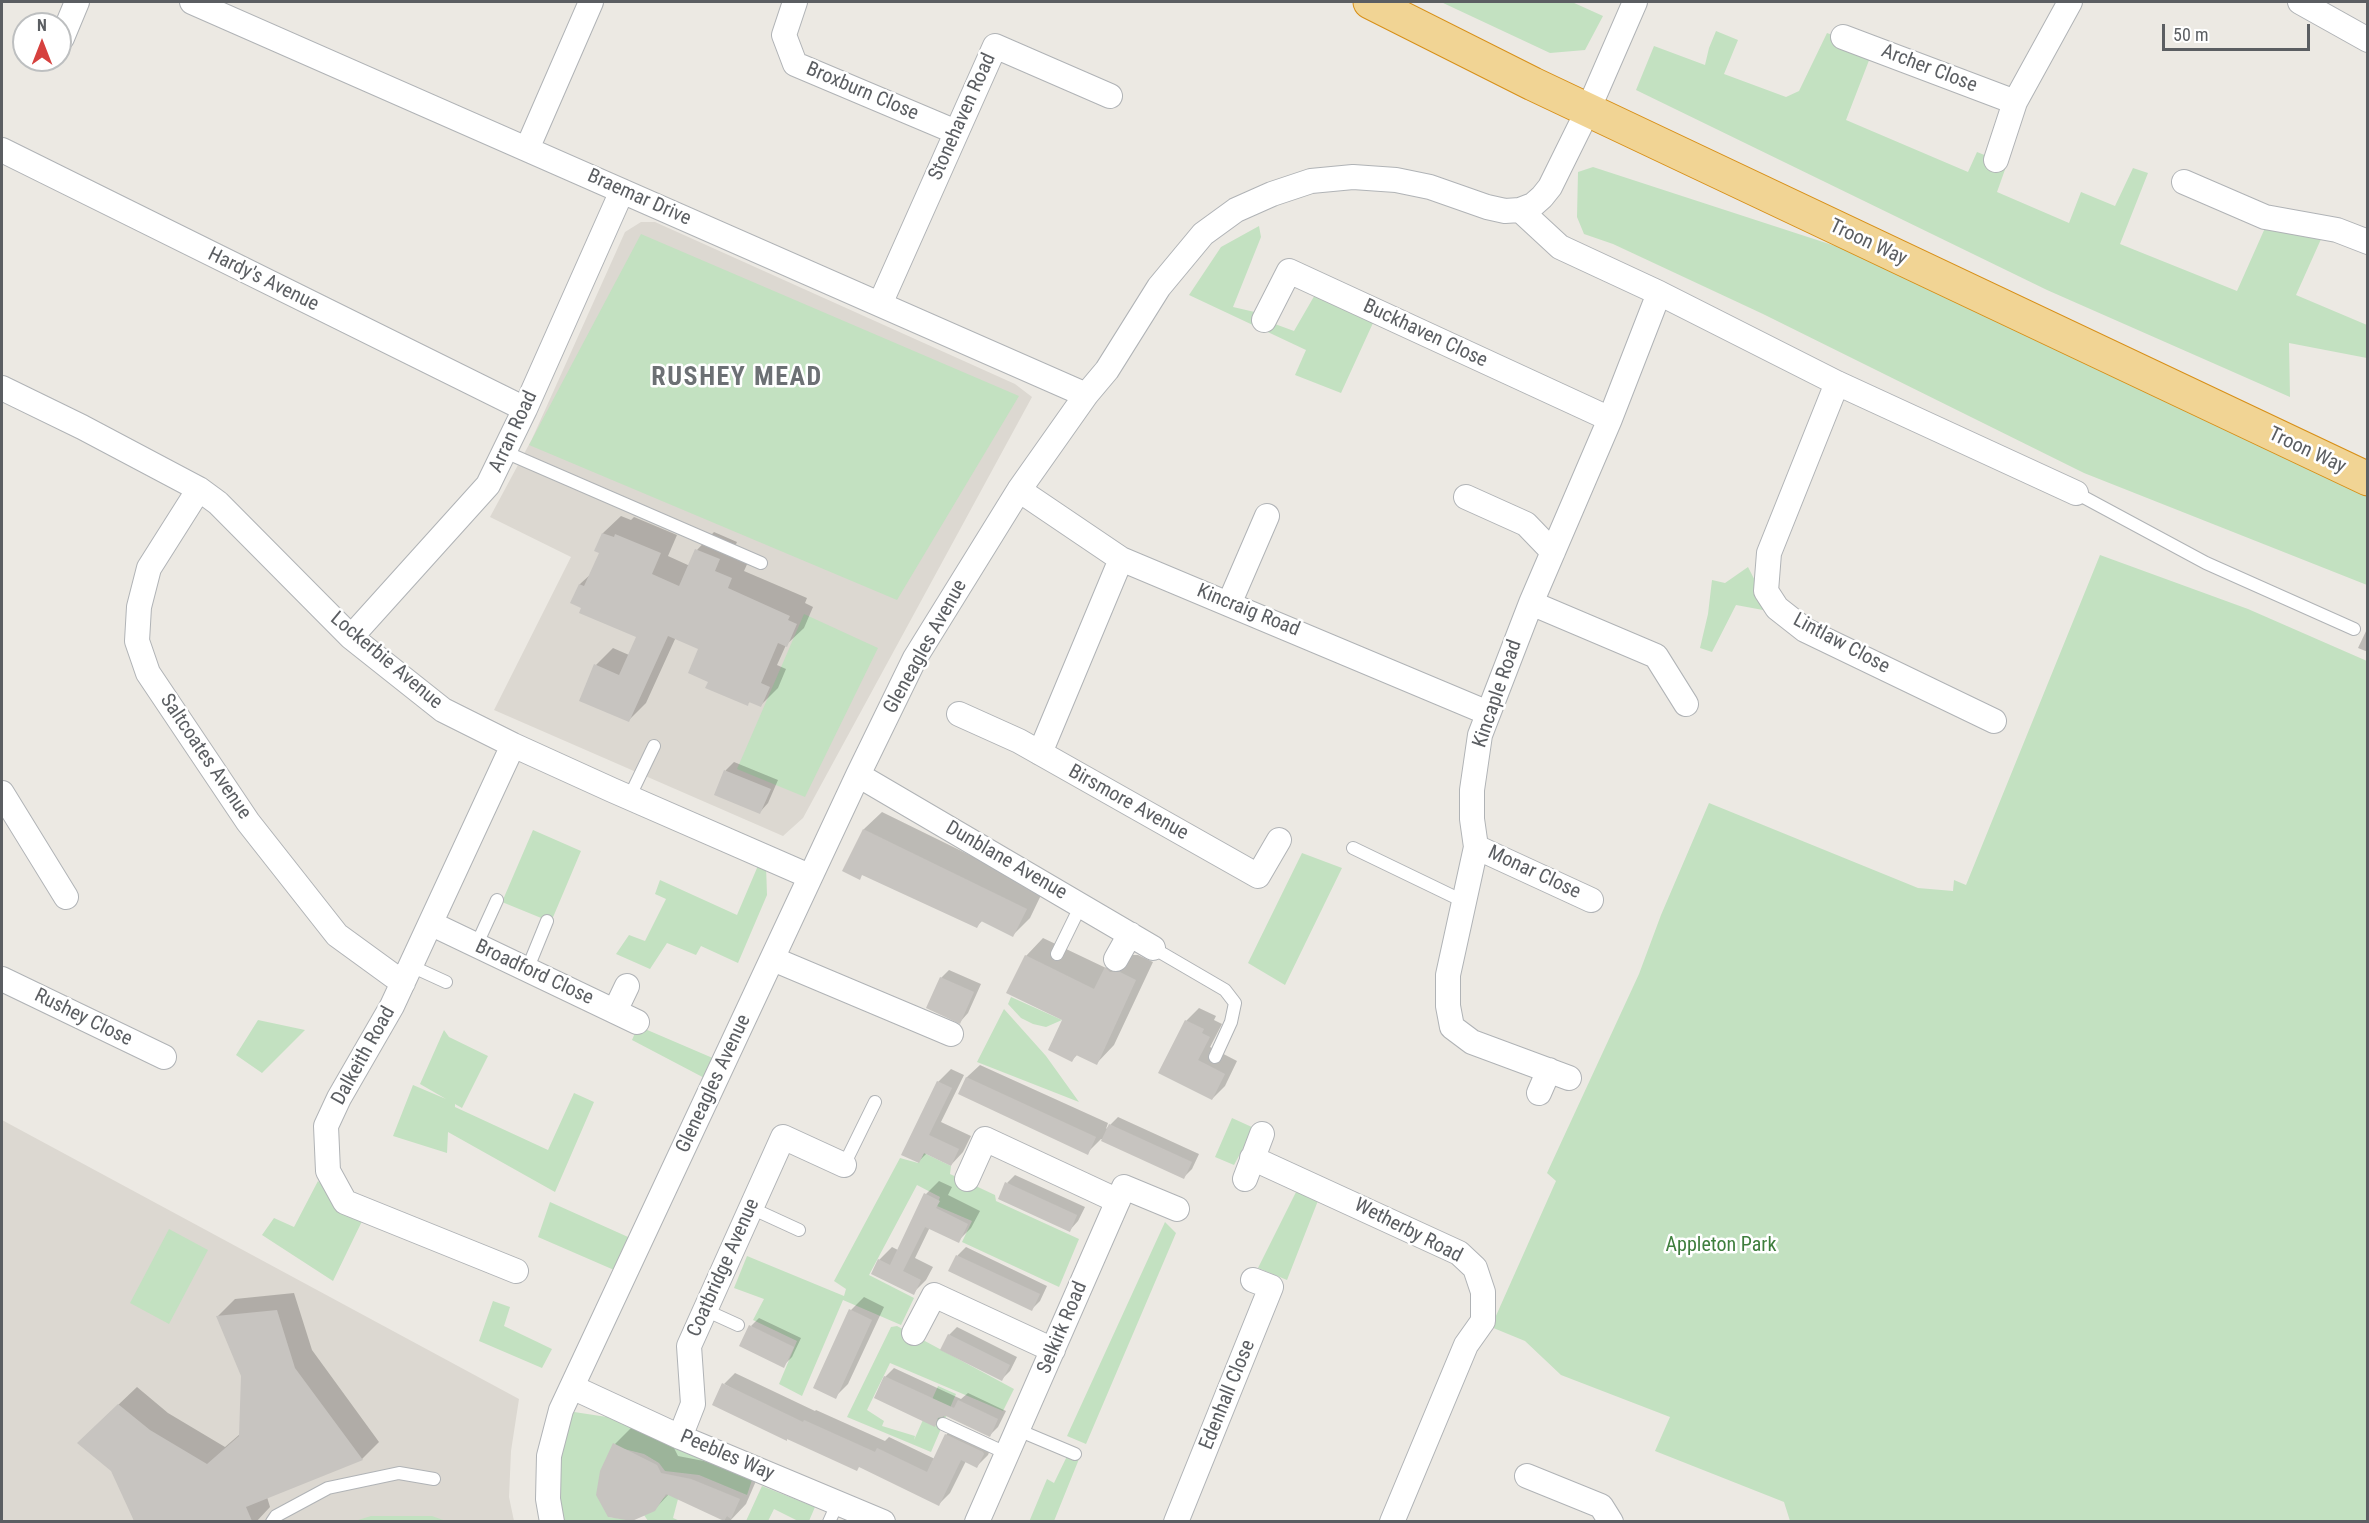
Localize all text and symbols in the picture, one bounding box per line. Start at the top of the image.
north arrow [12,12,72,72]
scale bar [2165,12,2314,50]
text: N [37,16,47,35]
text: 50 m [2173,24,2208,45]
street label: Archer Close [1878,40,1980,98]
street label: Stonehaven Road [924,50,1002,184]
street label: Broxburn Close [802,58,922,126]
street label: Braemar Drive [584,165,694,231]
street label: Troon Way [1825,215,1911,271]
street label: Hardy's Avenue [204,243,322,317]
street label: Buckhaven Close [1359,295,1491,373]
district label: RUSHEY MEAD [651,362,823,394]
street label: Arran Road [485,387,543,477]
street label: Troon Way [2264,423,2350,479]
street label: Gleneagles Avenue [879,576,973,718]
street label: Kincraig Road [1193,579,1303,643]
street label: Lockerbie Avenue [325,607,447,715]
street label: Lintlaw Close [1789,609,1893,679]
street label: Kincaple Road [1468,637,1528,751]
street label: Saltcoates Avenue [154,690,256,824]
street label: Birsmore Avenue [1064,760,1192,846]
street label: Dunblane Avenue [941,817,1071,905]
street label: Monar Close [1484,841,1584,905]
street label: Broadford Close [471,935,597,1011]
street label: Rushey Close [30,984,136,1052]
street label: Dalkeith Road [327,1003,401,1109]
street label: Gleneagles Avenue [672,1011,756,1157]
street label: Wetherby Road [1350,1193,1466,1269]
street label: Coatbridge Avenue [683,1195,765,1341]
park label: Appleton Park [1666,1234,1776,1258]
street label: Selkirk Road [1033,1278,1093,1378]
street label: Edenhall Close [1195,1337,1261,1453]
street label: Peebles Way [676,1425,778,1487]

